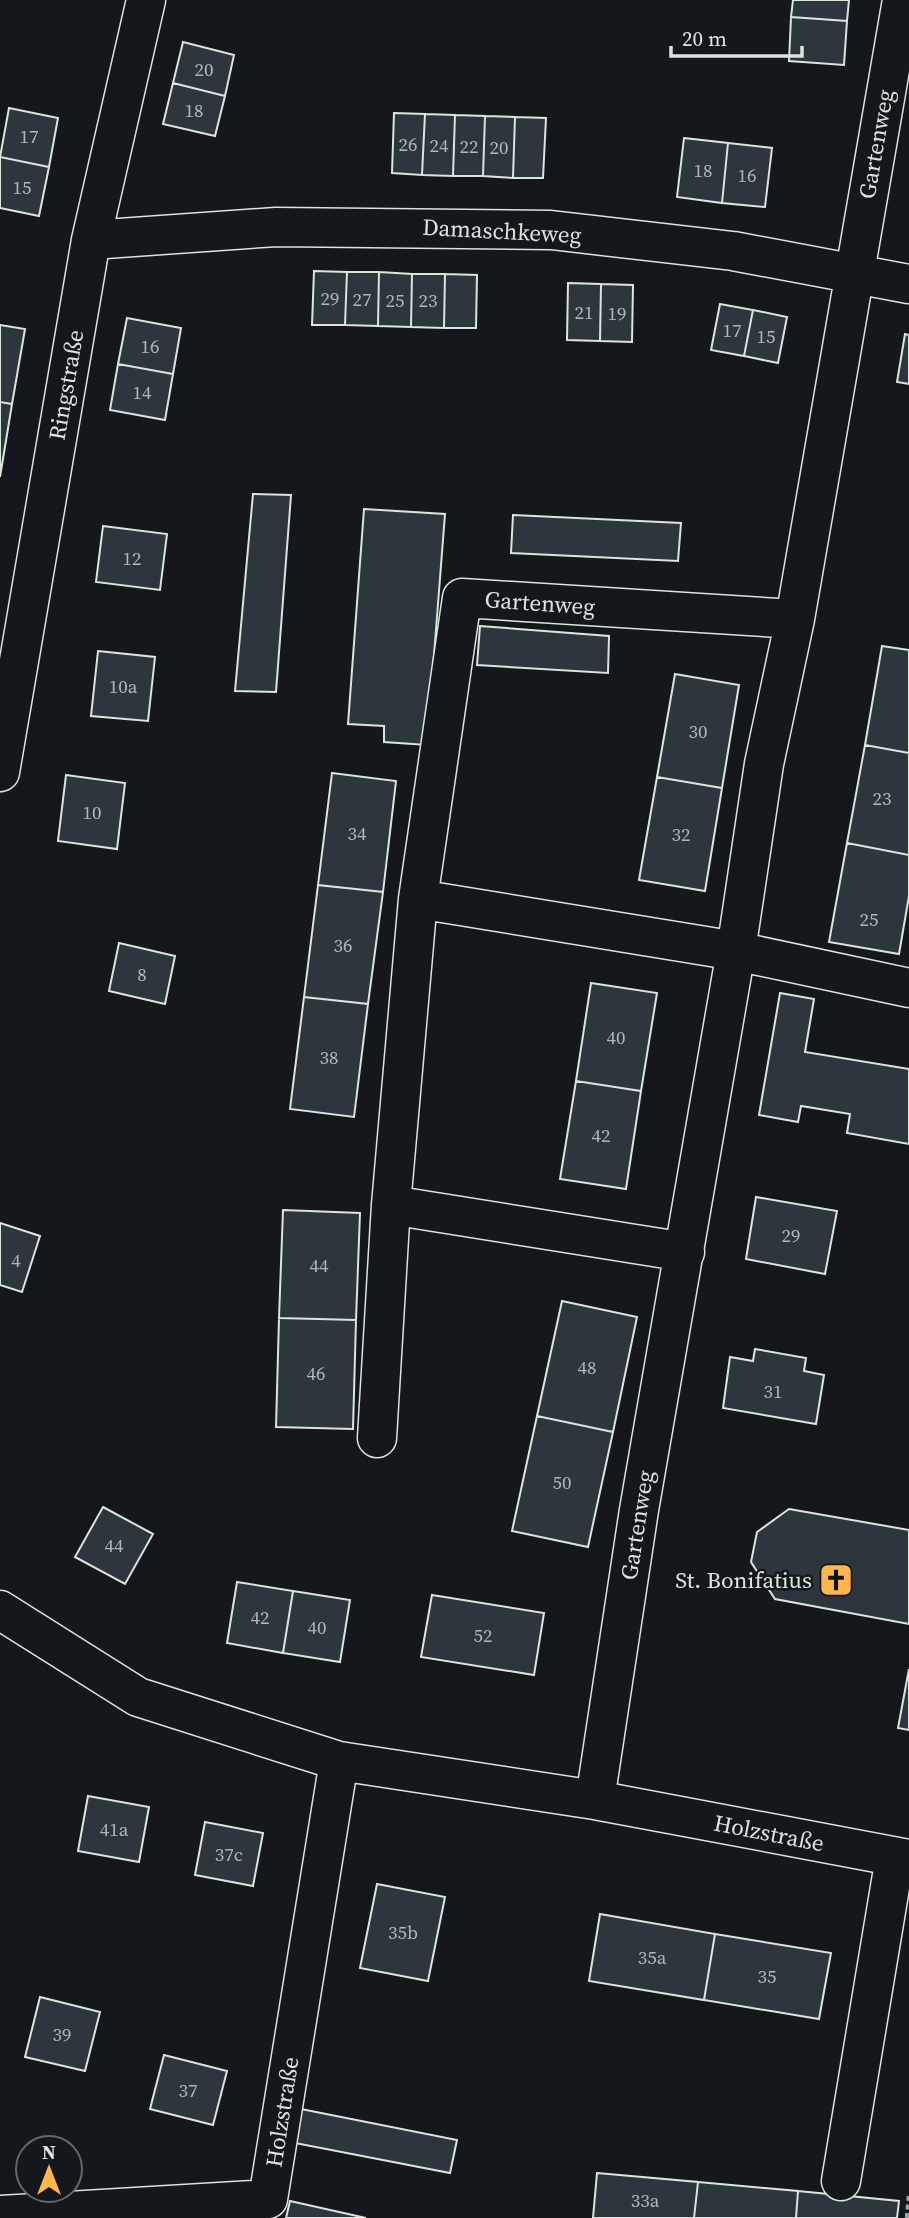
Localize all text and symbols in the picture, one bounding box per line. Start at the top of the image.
scale bar [671,14,802,58]
text: 20 m [682,24,727,53]
house number: 20 [194,56,214,82]
street label: Gartenweg [851,87,901,201]
house number: 18 [184,97,204,123]
house number: 17 [19,123,39,149]
house number: 26 [398,131,418,157]
house number: 24 [429,132,449,158]
house number: 22 [459,133,479,159]
house number: 20 [489,134,509,160]
house number: 18 [693,157,713,183]
house number: 16 [737,162,757,188]
house number: 15 [12,174,32,200]
street label: Damaschkeweg [422,211,583,251]
house number: 29 [320,285,340,311]
house number: 27 [352,286,372,312]
house number: 25 [385,287,405,313]
house number: 23 [418,287,438,313]
house number: 21 [574,299,594,325]
house number: 19 [607,300,627,326]
house number: 17 [722,317,742,343]
house number: 15 [756,323,776,349]
street label: Ringstraße [41,327,91,443]
house number: 16 [140,333,160,359]
house number: 14 [132,379,152,405]
house number: 12 [122,545,142,571]
street label: Gartenweg [484,583,596,623]
house number: 10a [109,673,138,699]
house number: 30 [688,718,708,744]
house number: 23 [872,785,892,811]
house number: 10 [82,799,102,825]
house number: 34 [347,820,367,846]
house number: 32 [671,821,691,847]
house number: 25 [859,906,879,932]
house number: 36 [333,932,353,958]
house number: 8 [137,961,147,987]
house number: 40 [606,1024,626,1050]
house number: 38 [319,1044,339,1070]
house number: 42 [591,1122,611,1148]
house number: 29 [781,1222,801,1248]
house number: 4 [11,1247,21,1273]
house number: 44 [309,1252,329,1278]
house number: 48 [577,1354,597,1380]
house number: 46 [306,1360,326,1386]
house number: 31 [763,1378,783,1404]
street label: Gartenweg [613,1468,661,1582]
house number: 50 [552,1469,572,1495]
house number: 44 [104,1532,124,1558]
church icon: St. Bonifatius [817,1561,855,1599]
place label: St. Bonifatius [675,1564,812,1596]
house number: 42 [250,1604,270,1630]
house number: 40 [307,1614,327,1640]
house number: 52 [473,1622,493,1648]
street label: Holzstraße [711,1807,827,1859]
house number: 41a [100,1816,129,1842]
house number: 37c [215,1841,243,1867]
house number: 35b [388,1919,418,1945]
house number: 35a [638,1944,667,1970]
house number: 35 [757,1963,777,1989]
house number: 39 [52,2021,72,2047]
street label: Holzstraße [257,2054,307,2170]
house number: 37 [178,2077,198,2103]
north arrow [14,2134,84,2204]
text: N [42,2139,56,2165]
house number: 33a [631,2187,660,2213]

